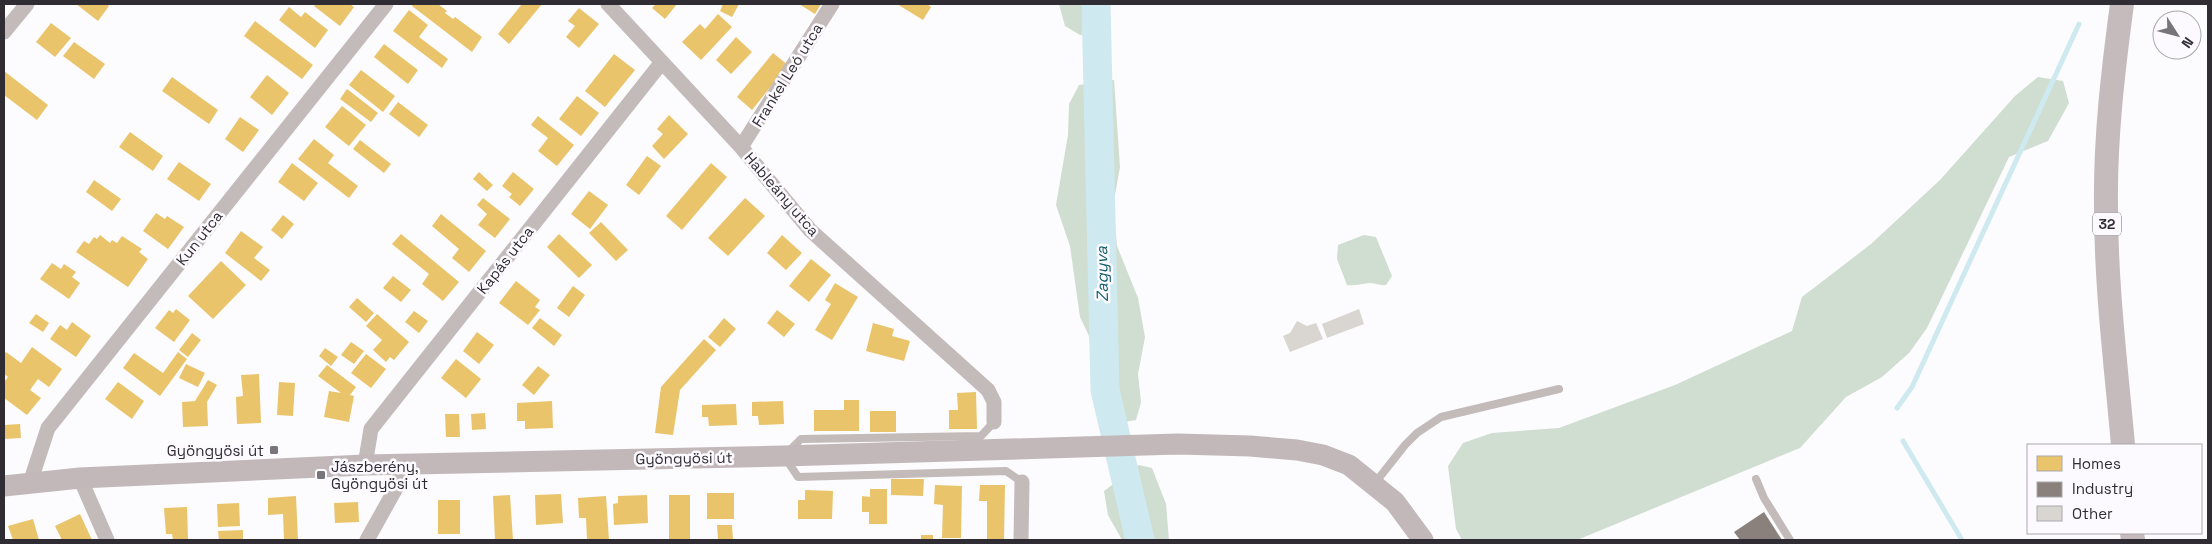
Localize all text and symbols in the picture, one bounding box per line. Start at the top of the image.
north arrow [2152,10,2202,60]
street label: Frankel Leó utca [747,19,827,130]
text: N [2177,34,2198,52]
street label: Hableány utca [740,148,824,240]
street label: Kun utca [172,206,227,269]
road number: 32 [2093,212,2121,235]
street label: Kapás utca [473,222,538,298]
water label: Zagyva [1091,245,1113,302]
place label: Gyöngyösi út [167,441,264,460]
marker: Gyöngyösi út [268,444,280,456]
legend [2027,444,2202,534]
street label: Gyöngyösi út [635,448,733,468]
text: Homes [2072,454,2121,473]
place label: Jászberény, Gyöngyösi út [331,457,428,493]
marker: Jászberény, Gyöngyösi út [315,469,327,481]
text: Industry [2072,479,2133,498]
text: Other [2072,504,2113,523]

